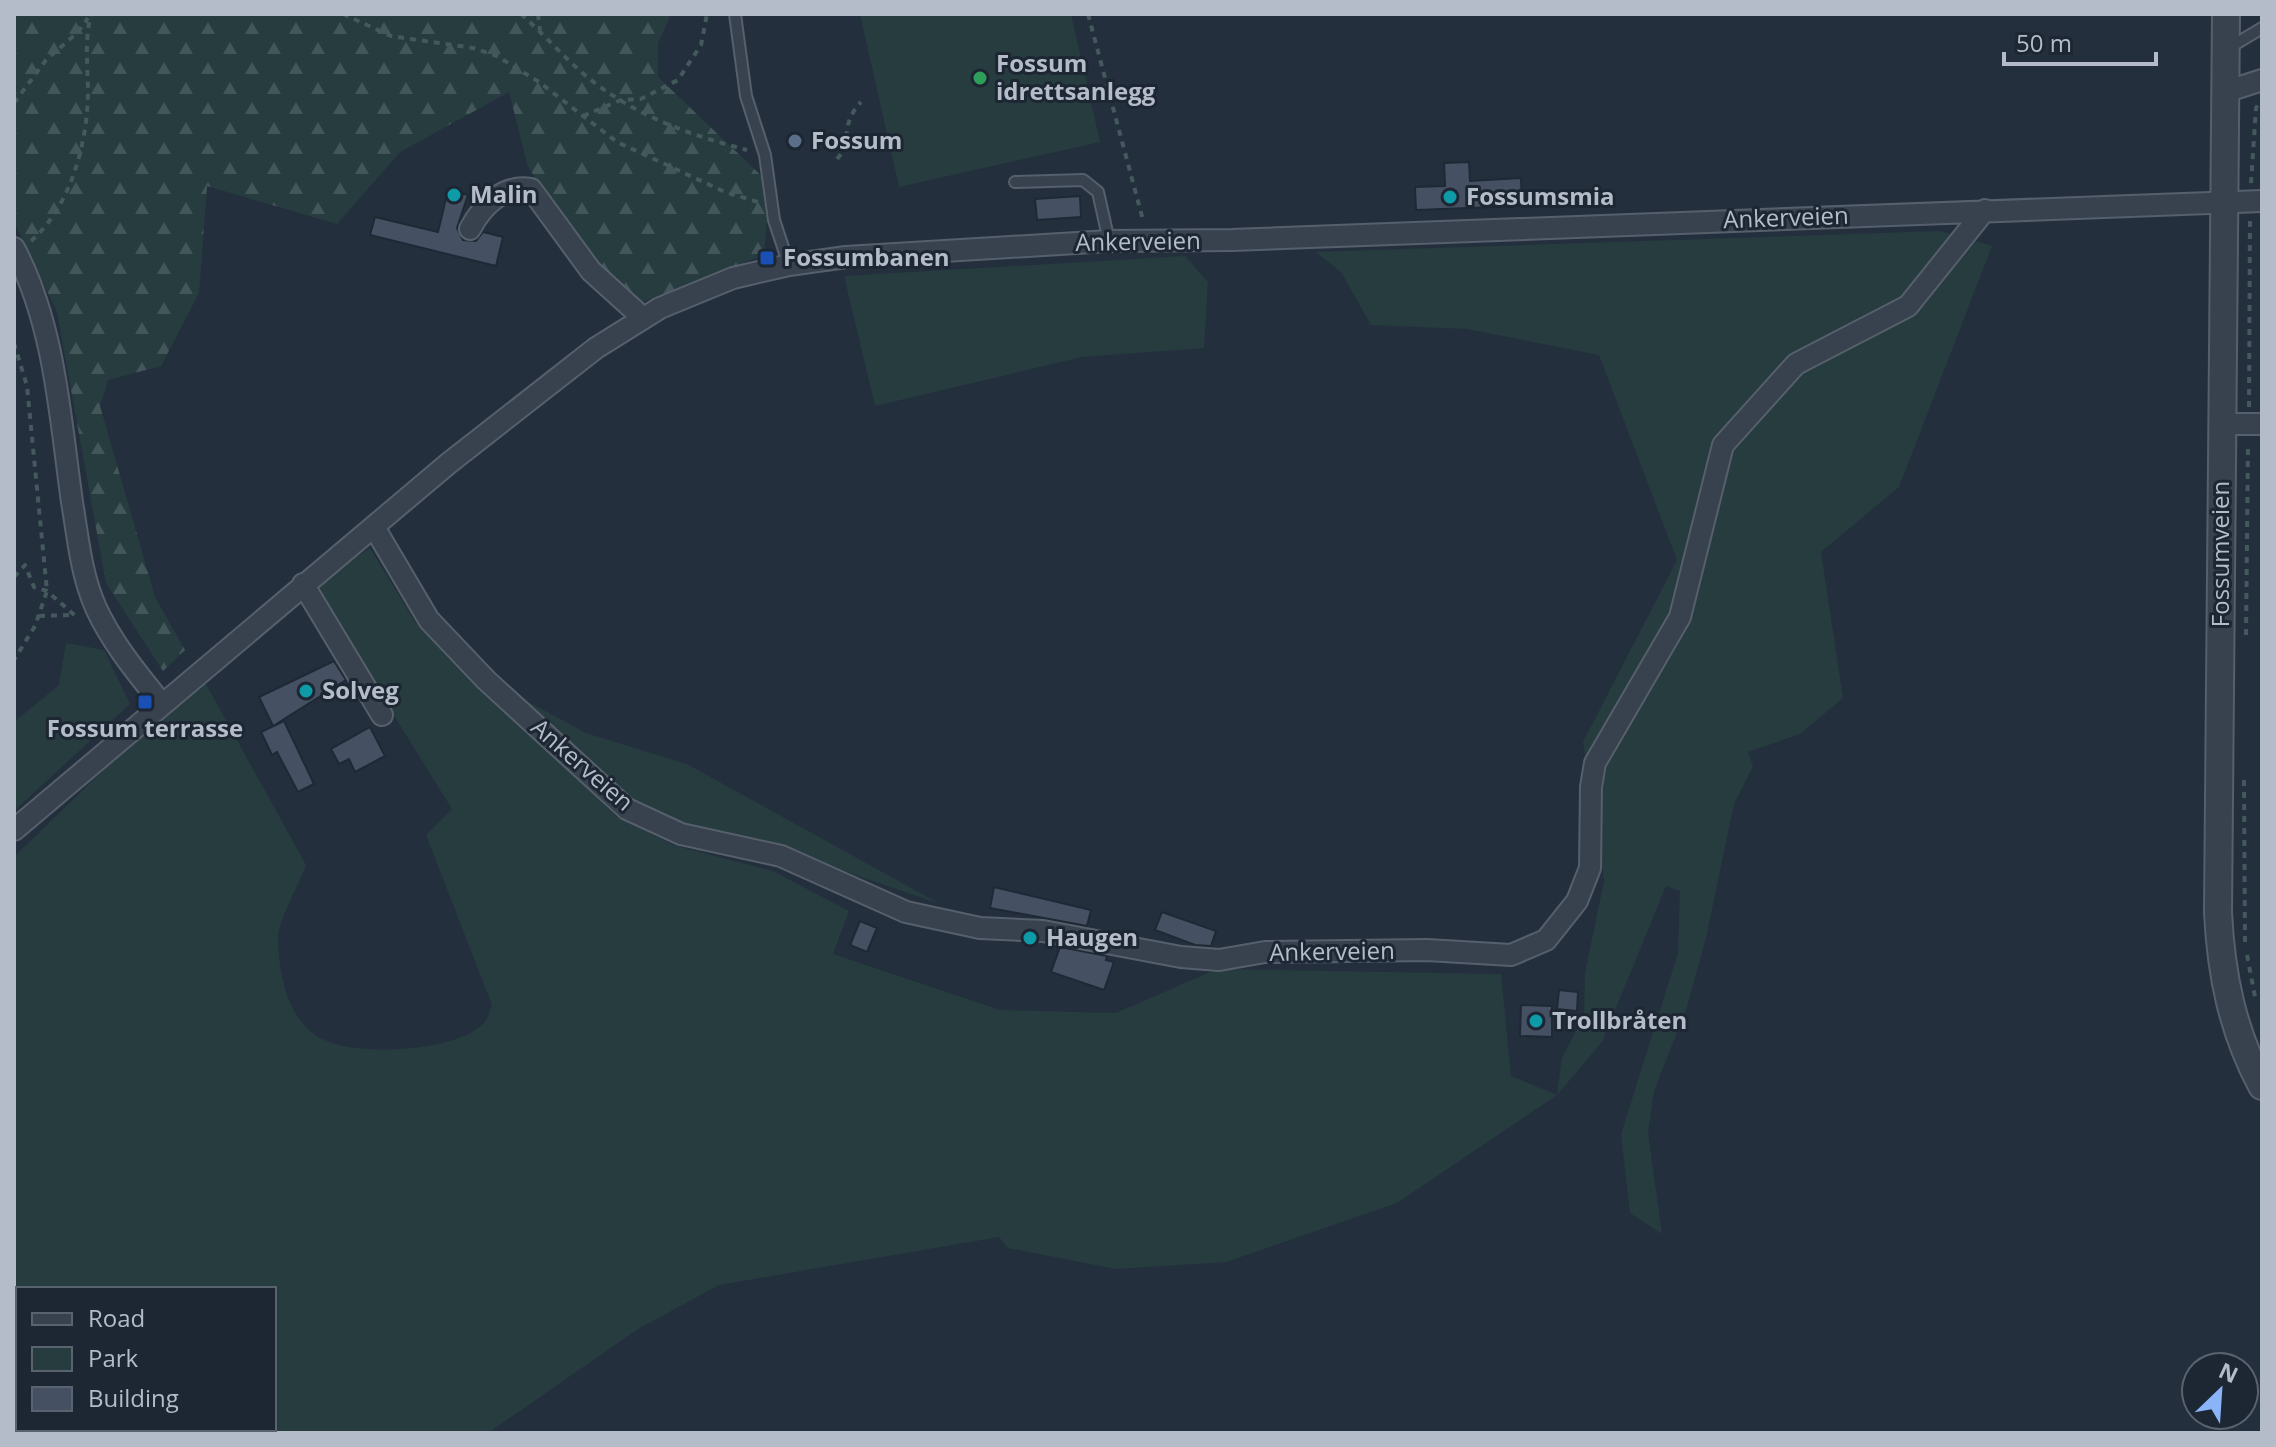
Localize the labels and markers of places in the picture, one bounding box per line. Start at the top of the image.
place label: Fossum idrettsanlegg [996,46,1156,107]
marker: Fossum idrettsanlegg [971,69,989,87]
place label: Fossum [811,123,902,156]
marker: Fossum [786,132,804,150]
place label: Malin [470,177,538,210]
place label: Fossumsmia [1466,179,1615,212]
marker: Malin [445,186,463,204]
marker: Fossumsmia [1441,188,1459,206]
place label: Fossumbanen [783,240,950,273]
marker: Fossumbanen [758,249,776,267]
place label: Solveg [322,673,399,706]
marker: Solveg [297,682,315,700]
marker: Fossum terrasse [136,693,154,711]
place label: Fossum terrasse [47,711,243,744]
place label: Haugen [1046,920,1138,953]
marker: Haugen [1021,929,1039,947]
place label: Trollbråten [1552,1003,1687,1036]
marker: Trollbråten [1527,1012,1545,1030]

